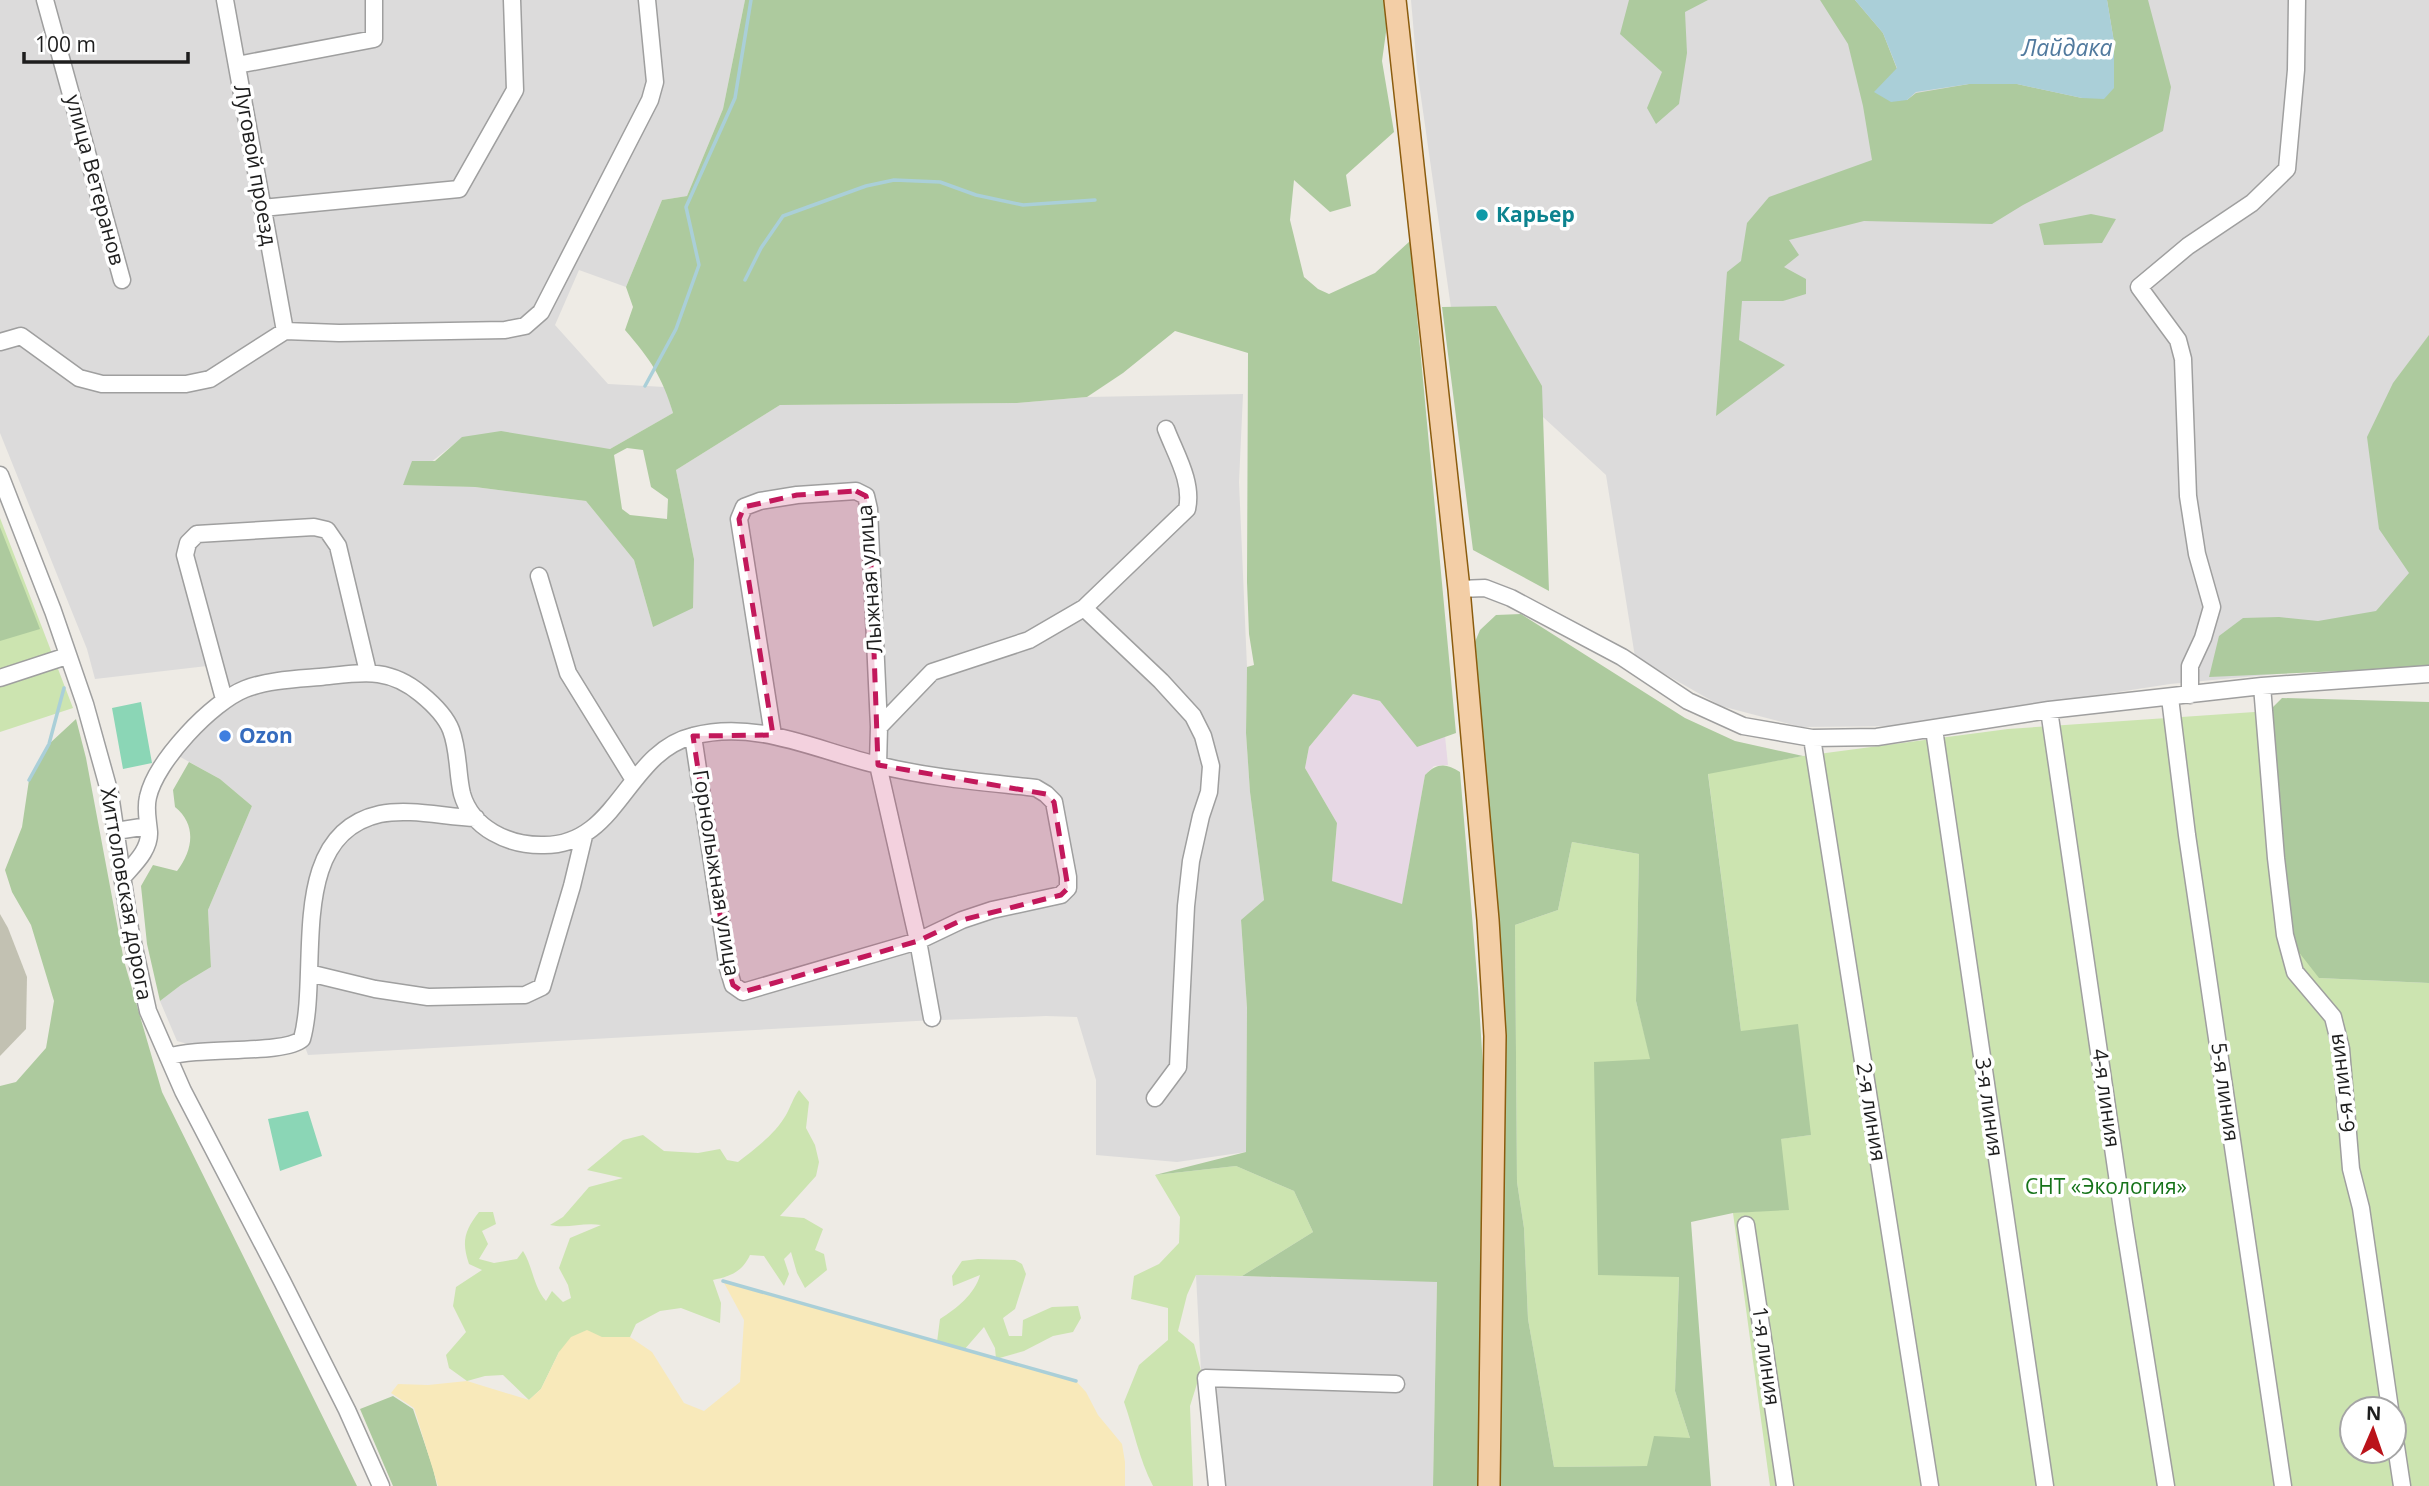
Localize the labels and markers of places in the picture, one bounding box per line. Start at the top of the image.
place label: Карьер [1496,200,1575,228]
marker: Карьер [1474,207,1490,223]
place label: Ozon [239,721,293,749]
marker: Ozon [217,728,233,744]

